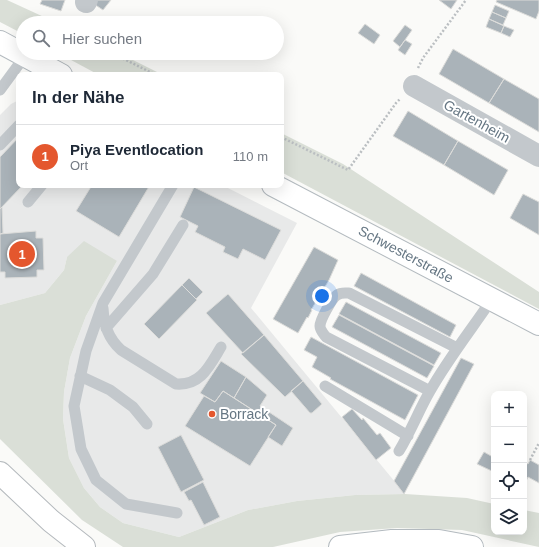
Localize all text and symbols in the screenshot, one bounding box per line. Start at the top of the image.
search box [16,16,284,60]
icon: search [30,27,52,49]
text: Hier suchen [62,30,142,47]
text: In der Nähe [32,88,125,107]
street label: Gartenheim [441,96,513,146]
text: Piya Eventlocation [70,141,203,158]
text: 1 [41,149,49,164]
text: 110 m [233,149,268,164]
text: Ort [70,158,88,173]
street label: Schwesterstraße [356,222,456,286]
pin: 1 [9,239,35,269]
your location [312,286,332,306]
map controls [491,391,527,535]
button: + [491,391,527,427]
place label: Borrack [220,406,269,422]
marker: Borrack [207,409,217,419]
button: − [491,427,527,463]
button: locate [491,463,527,499]
button: layers [491,499,527,535]

